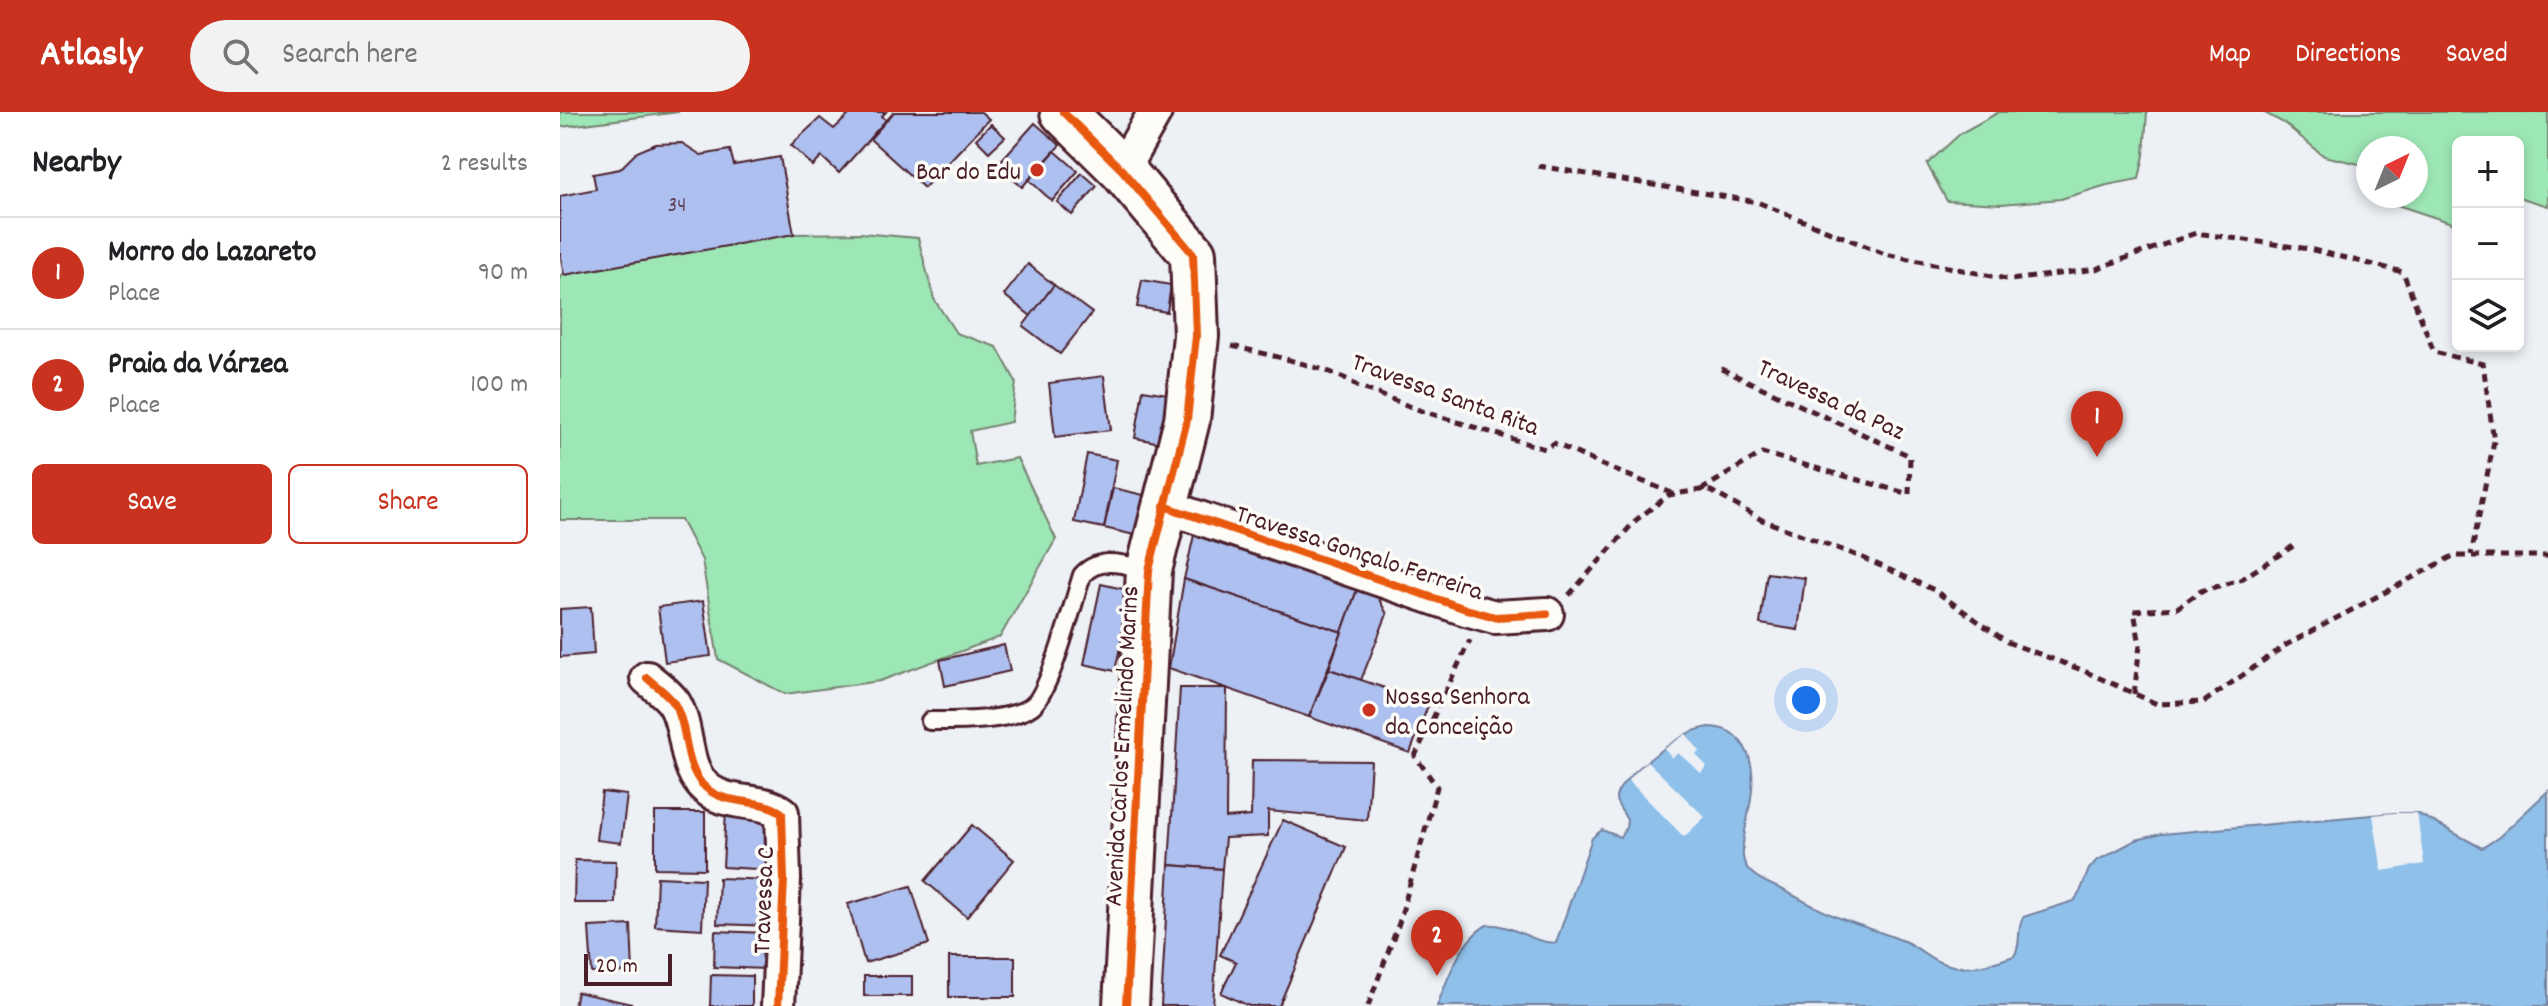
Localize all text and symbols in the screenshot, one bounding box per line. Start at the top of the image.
search box [190,20,750,92]
text: Atlasly [40,29,142,84]
icon: search [218,34,262,78]
text: Search here [282,35,418,78]
text: Map [2209,36,2251,76]
text: Directions [2295,36,2401,76]
text: Saved [2445,36,2508,76]
north arrow [2356,136,2428,208]
map controls [2452,136,2524,352]
button: + [2452,136,2524,208]
text: Nearby [32,140,121,189]
text: 2 results [441,146,528,183]
place label: Bar do Edu [916,155,1021,192]
marker: Bar do Edu [1028,161,1046,179]
house number: 34 [668,191,686,222]
button: − [2452,208,2524,280]
text: Morro do Lazareto [108,233,316,276]
text: 1 [55,255,61,292]
text: 90 m [478,255,528,292]
text: Place [108,276,160,313]
button: layers [2452,280,2524,352]
text: Praia da Várzea [108,345,287,388]
street label: Travessa Santa Rita [1346,345,1545,448]
street label: Travessa da Paz [1751,351,1910,452]
text: 2 [52,367,64,404]
text: 100 m [470,367,528,404]
text: Place [108,388,160,425]
pin: 1 [2071,391,2123,457]
button: Save [32,464,272,544]
button: Share [288,464,528,544]
street label: Travessa Gonçalo Ferreira [1231,497,1488,612]
street label: Avenida Carlos Ermelindo Marins [1097,585,1150,908]
place label: Nossa Senhora da Conceição [1385,680,1530,747]
your location [1786,680,1826,720]
marker: Nossa Senhora da Conceição [1360,701,1378,719]
street label: Travessa C [745,846,786,954]
pin: 2 [1411,910,1463,976]
scale bar [584,950,672,986]
text: 20 m [596,952,638,983]

